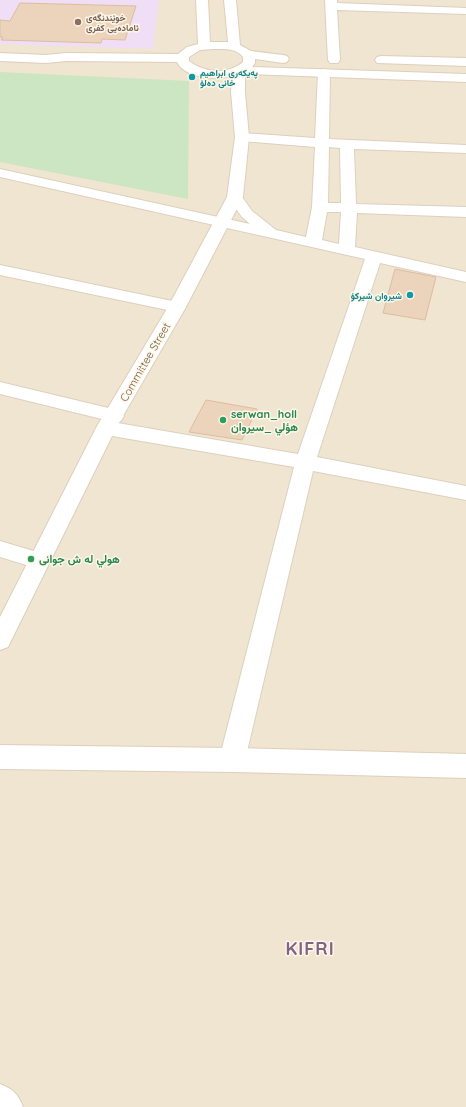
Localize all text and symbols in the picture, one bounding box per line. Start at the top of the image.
place label: خوێندنگەی ئامادەیی کفری [86,12,139,34]
marker: خوێندنگەی ئامادەیی کفری [73,17,83,27]
place label: پەیکەری ابراهیم خانی دەلۆ [200,67,258,89]
marker: پەیکەری ابراهیم خانی دەلۆ [187,72,197,82]
place label: شيروان شيركؤ [351,290,402,302]
marker: شيروان شيركؤ [405,290,415,300]
street label: Committee Street [117,320,173,404]
place label: serwan_holl هؤلي _سيروان [231,407,298,436]
marker: serwan_holl هؤلي _سيروان [218,415,228,425]
place label: هولي له ش جوانى [39,552,120,568]
marker: هولي له ش جوانى [26,554,36,564]
district label: KIFRI [285,937,335,960]

